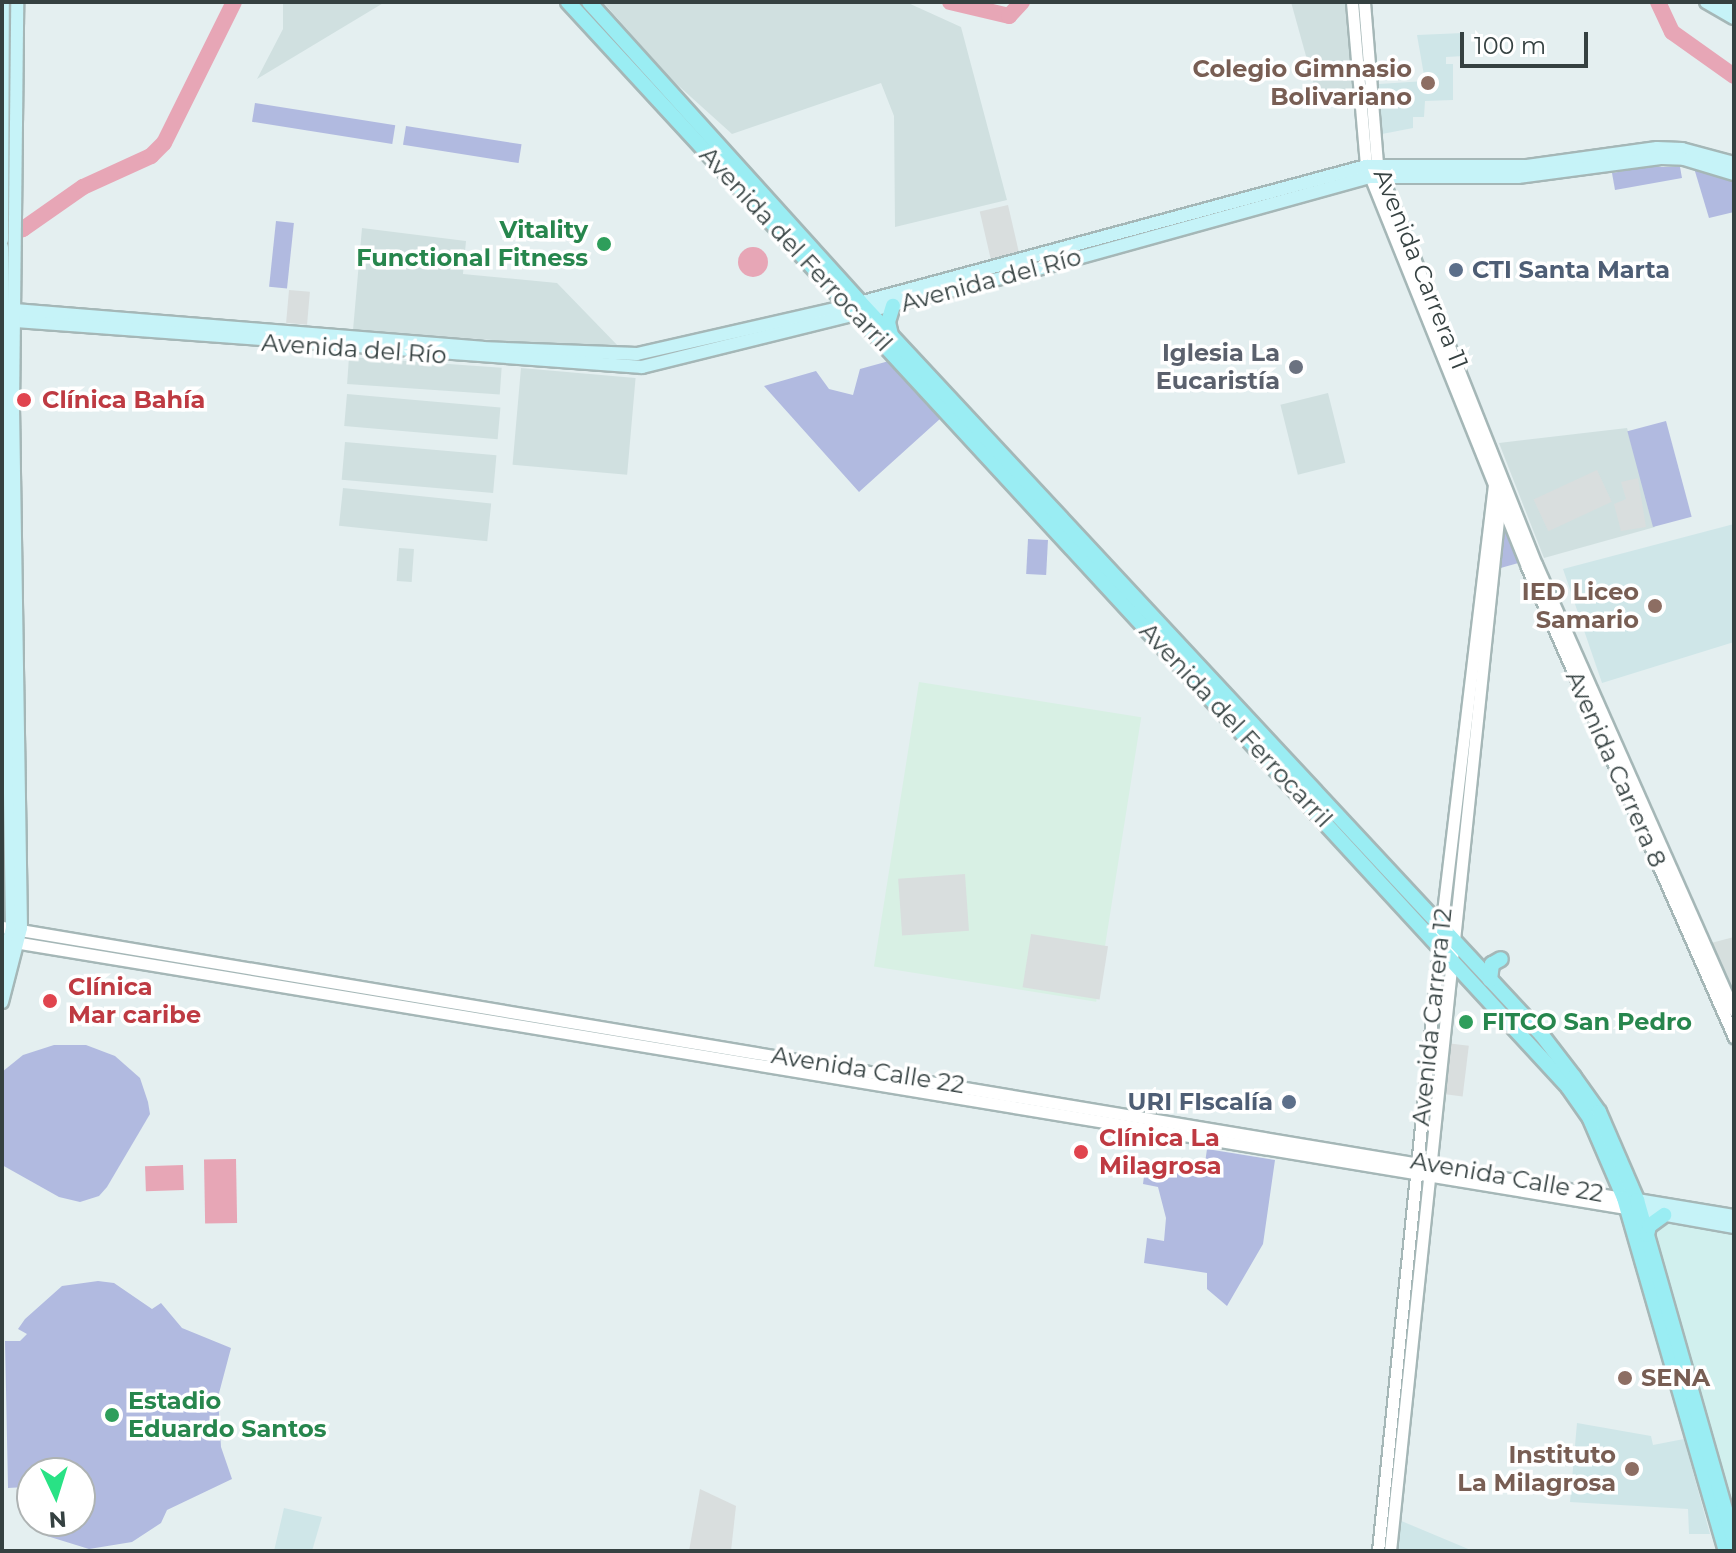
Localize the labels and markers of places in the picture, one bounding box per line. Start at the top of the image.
place label: Colegio Gimnasio Bolivariano [1192,55,1412,111]
marker: Colegio Gimnasio Bolivariano [1419,74,1437,92]
place label: Vitality Functional Fitness [356,216,588,272]
marker: Vitality Functional Fitness [595,235,613,253]
place label: CTI Santa Marta [1472,256,1670,284]
marker: CTI Santa Marta [1447,261,1465,279]
place label: Iglesia La Eucaristía [1156,339,1280,395]
marker: Iglesia La Eucaristía [1287,358,1305,376]
place label: Clínica Bahía [42,386,205,414]
marker: Clínica Bahía [13,389,35,411]
place label: IED Liceo Samario [1522,578,1639,634]
marker: IED Liceo Samario [1646,597,1664,615]
place label: Clínica Mar caribe [68,973,201,1029]
marker: Clínica Mar caribe [39,990,61,1012]
place label: FITCO San Pedro [1482,1008,1692,1036]
marker: FITCO San Pedro [1457,1013,1475,1031]
place label: URI FIscalía [1128,1088,1273,1116]
marker: URI FIscalía [1280,1093,1298,1111]
place label: Clínica La Milagrosa [1099,1124,1221,1180]
marker: Clínica La Milagrosa [1070,1141,1092,1163]
place label: SENA [1641,1364,1710,1392]
marker: SENA [1616,1369,1634,1387]
place label: Estadio Eduardo Santos [128,1387,326,1443]
marker: Estadio Eduardo Santos [103,1406,121,1424]
place label: Instituto La Milagrosa [1457,1441,1616,1497]
marker: Instituto La Milagrosa [1623,1460,1641,1478]

